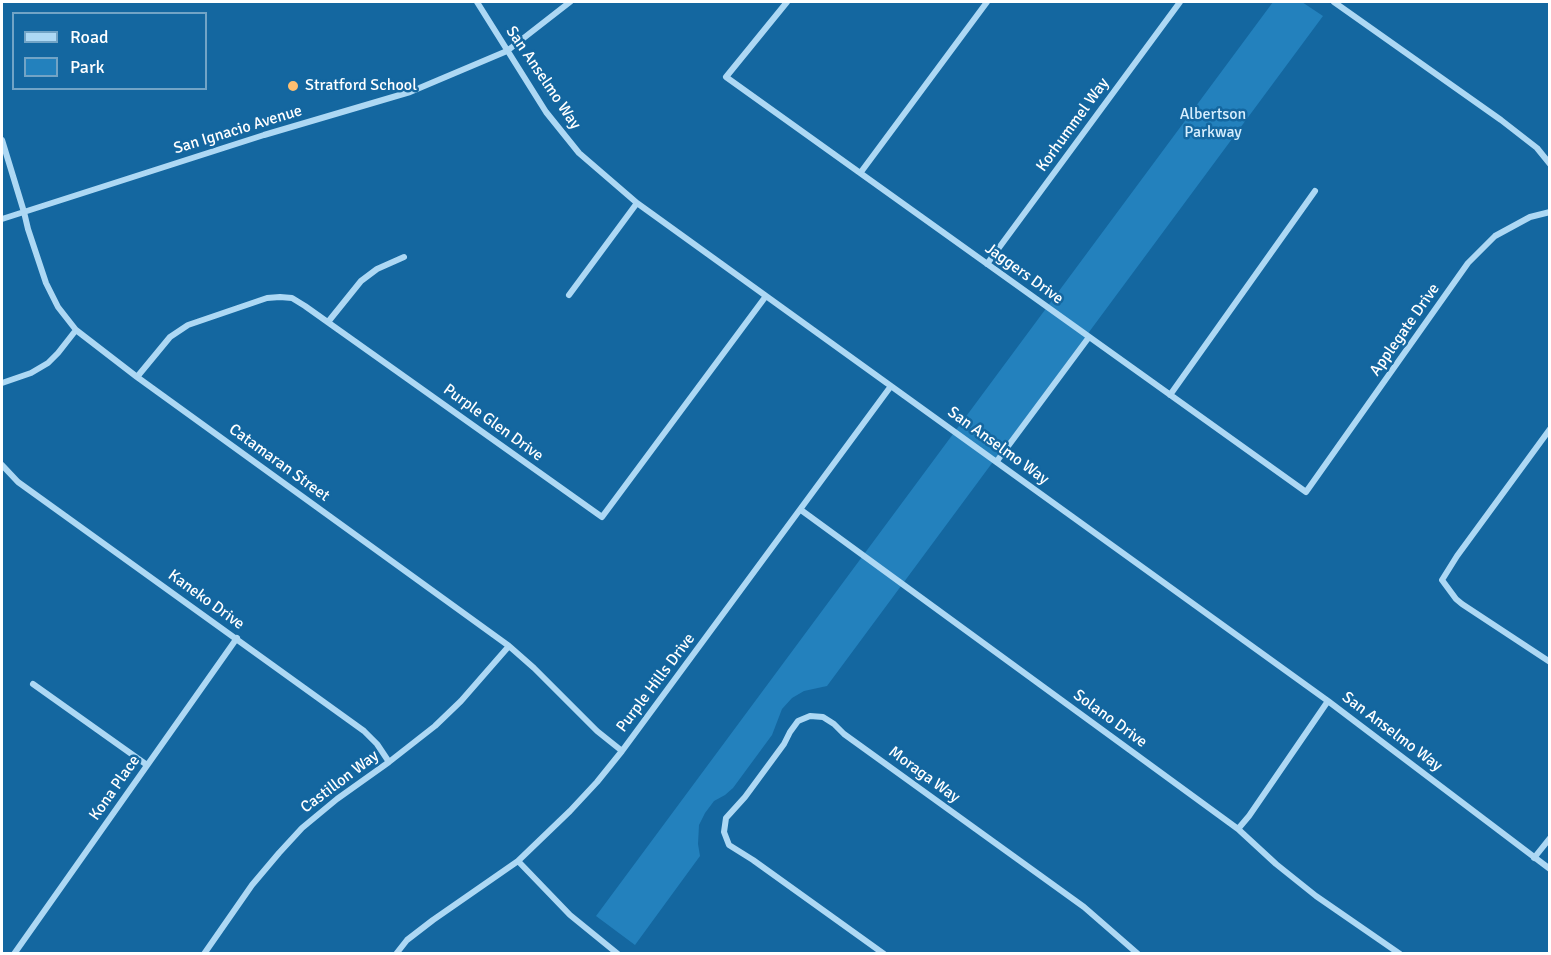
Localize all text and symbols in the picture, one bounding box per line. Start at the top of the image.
legend [12,12,207,90]
street label: San Anselmo Way [501,23,585,133]
text: Road [70,26,109,48]
text: Park [70,56,105,78]
street label: Korhummel Way [1033,74,1113,176]
place label: Stratford School [305,76,417,96]
marker: Stratford School [286,79,300,93]
street label: San Ignacio Avenue [172,101,304,159]
park label: Albertson Parkway [1180,105,1246,143]
street label: Jaggers Drive [981,239,1067,309]
street label: Applegate Drive [1366,280,1444,380]
street label: Purple Glen Drive [439,380,547,466]
street label: San Anselmo Way [944,403,1052,489]
street label: Catamaran Street [225,420,333,506]
street label: Kaneko Drive [164,566,248,634]
street label: Purple Hills Drive [613,630,699,736]
street label: Solano Drive [1069,686,1151,752]
street label: San Anselmo Way [1338,688,1446,776]
street label: Moraga Way [885,743,963,807]
street label: Castillon Way [297,746,383,818]
street label: Kona Place [86,752,144,824]

